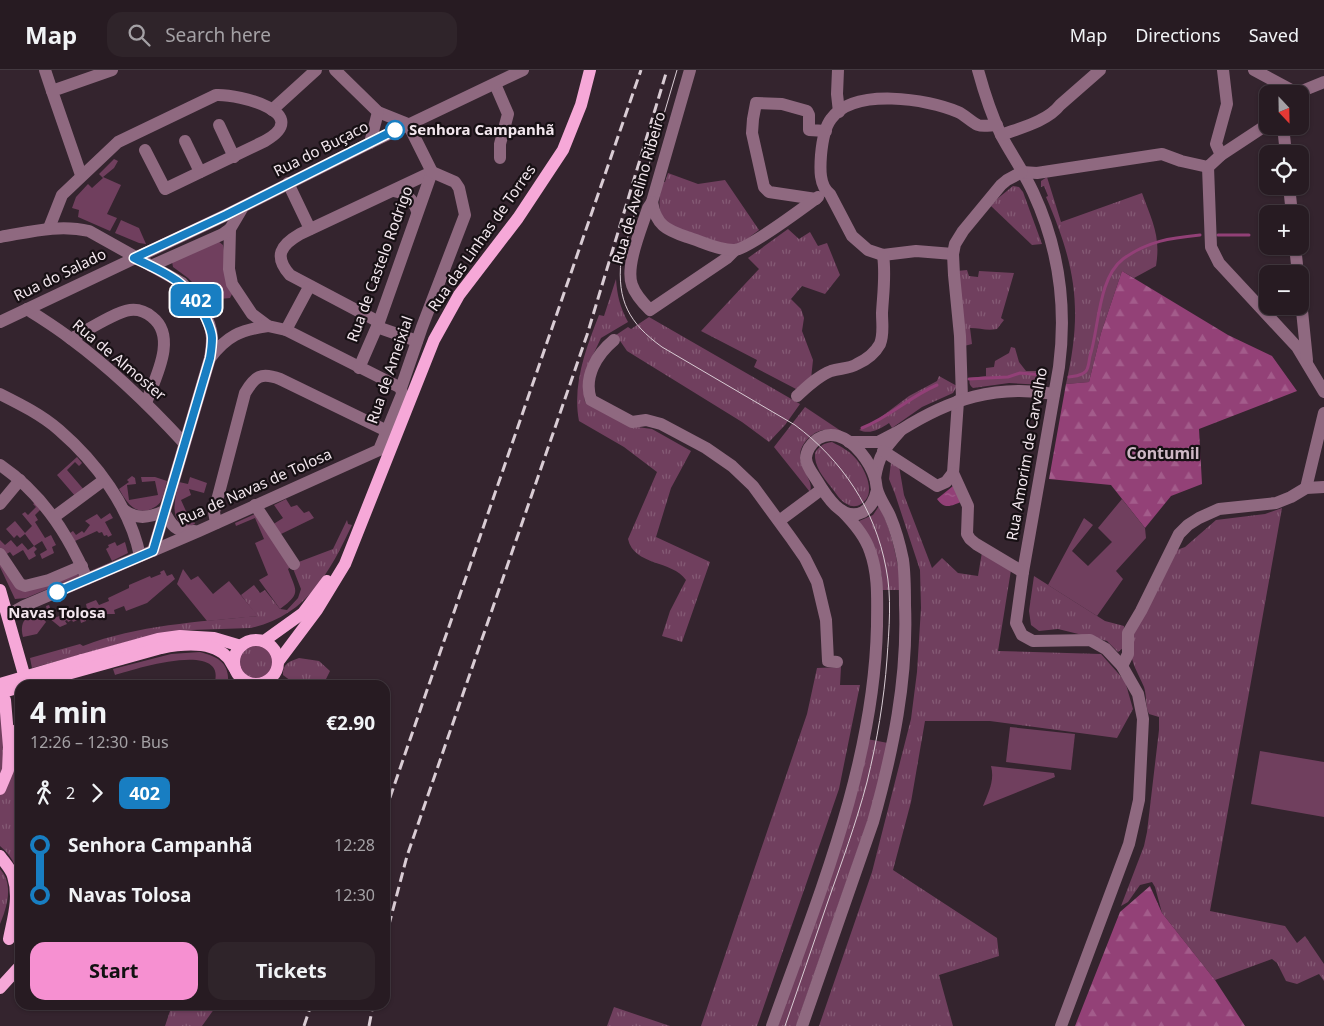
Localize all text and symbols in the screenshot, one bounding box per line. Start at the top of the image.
search box [107,12,457,57]
text: Map [25,18,77,51]
icon: search [125,21,153,49]
text: Search here [165,22,271,48]
text: Map [1070,23,1107,47]
text: Directions [1135,23,1221,47]
text: Saved [1249,23,1299,47]
north arrow [1259,85,1309,135]
map controls [1259,85,1309,315]
street label: Rua de Avelino Ribeiro [607,109,669,266]
street label: Rua do Buçaco [270,116,371,181]
place label: Senhora Campanhã [409,119,555,139]
marker: Senhora Campanhã [385,120,405,140]
button: locate [1259,145,1309,195]
street label: Rua das Linhas de Torres [423,160,540,315]
street label: Rua de Castelo Rodrigo [342,183,417,344]
button: + [1259,205,1309,255]
street label: Rua do Salado [10,243,109,305]
button: − [1259,265,1309,315]
line badge: 402 [167,284,225,316]
text: 402 [181,288,211,312]
street label: Rua de Ameixial [361,313,417,426]
street label: Rua de Almoster [69,314,171,404]
street label: Rua Amorim de Carvalho [1001,366,1051,542]
district label: Contumil [1126,442,1200,464]
street label: Rua de Navas de Tolosa [175,443,334,529]
marker: Navas Tolosa [47,582,67,602]
place label: Navas Tolosa [8,602,106,622]
text: 4 min [30,693,107,731]
text: €2.90 [326,710,375,736]
text: 12:26 – 12:30 · Bus [30,731,169,753]
icon: walk [30,779,58,807]
icon: forward [83,779,111,807]
text: 402 [129,781,160,805]
text: 2 [66,782,75,804]
text: Senhora Campanhã [68,832,252,858]
text: 12:28 [334,834,375,856]
text: Navas Tolosa [68,882,192,908]
text: 12:30 [334,884,375,906]
button: Start [30,942,198,1000]
button: Tickets [208,942,375,1000]

